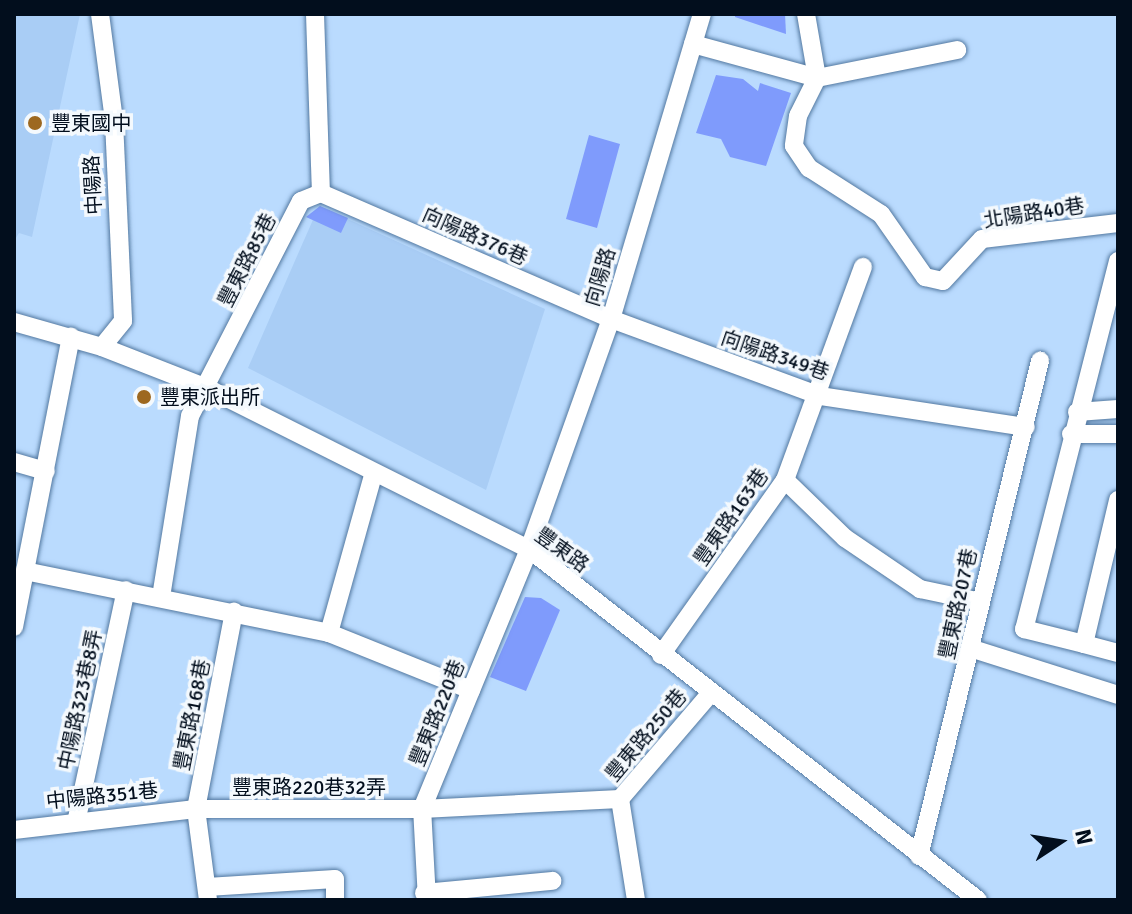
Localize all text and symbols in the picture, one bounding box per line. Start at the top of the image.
place label: 豐東國中 [51,111,131,135]
marker: 豐東國中 [26,114,44,132]
street label: 中陽路 [79,154,107,216]
street label: 北陽路40巷 [982,193,1086,233]
street label: 向陽路376巷 [419,202,531,270]
street label: 豐東路85巷 [213,209,281,311]
street label: 向陽路 [580,245,620,309]
street label: 向陽路349巷 [718,325,832,385]
place label: 豐東派出所 [160,385,260,409]
marker: 豐東派出所 [135,388,153,406]
street label: 豐東路163巷 [689,464,773,570]
street label: 豐東路 [531,523,593,577]
street label: 豐東路207巷 [935,547,981,661]
street label: 中陽路323巷8弄 [53,627,107,773]
street label: 豐東路220巷 [405,656,469,770]
street label: 豐東路168巷 [169,658,215,772]
street label: 豐東路250巷 [601,684,691,786]
street label: 豐東路220巷32弄 [232,775,386,799]
street label: 中陽路351巷 [45,778,159,814]
north arrow [1020,802,1100,882]
text: N [1069,827,1099,847]

